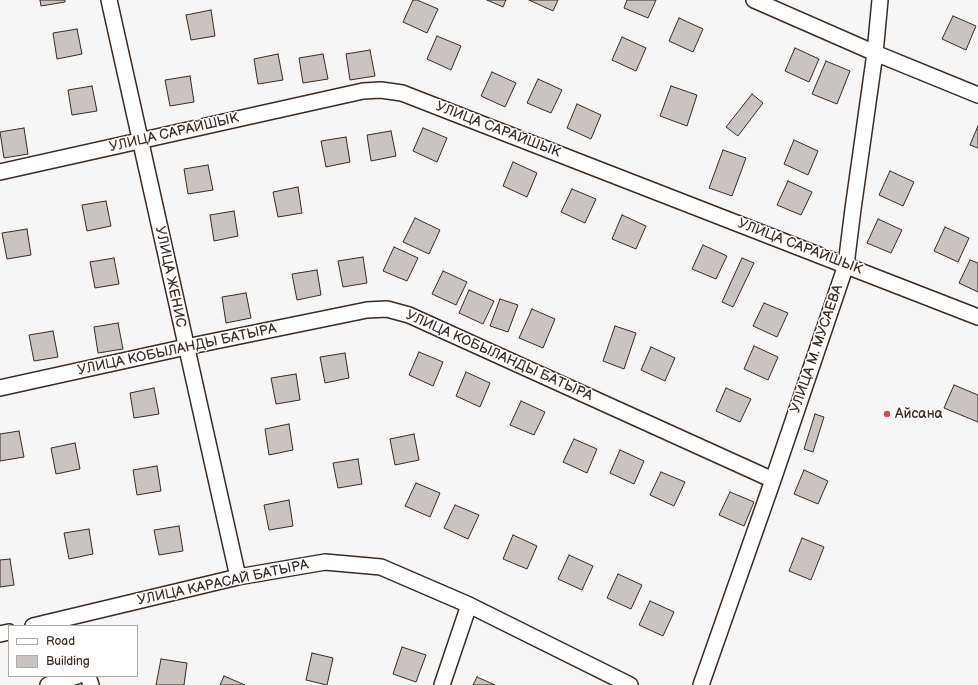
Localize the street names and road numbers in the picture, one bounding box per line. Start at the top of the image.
street label: УЛИЦА САРАЙШЫК [433,98,563,162]
street label: УЛИЦА САРАЙШЫК [108,110,240,156]
street label: УЛИЦА САРАЙШЫК [735,215,865,279]
street label: УЛИЦА ЖЕНИС [151,225,189,329]
street label: УЛИЦА М. МУСАЕВА [787,283,847,415]
street label: УЛИЦА КОБЫЛАНДЫ БАТЫРА [403,307,595,405]
street label: УЛИЦА КОБЫЛАНДЫ БАТЫРА [76,321,278,379]
street label: УЛИЦА КАРАСАЙ БАТЫРА [136,557,310,609]

